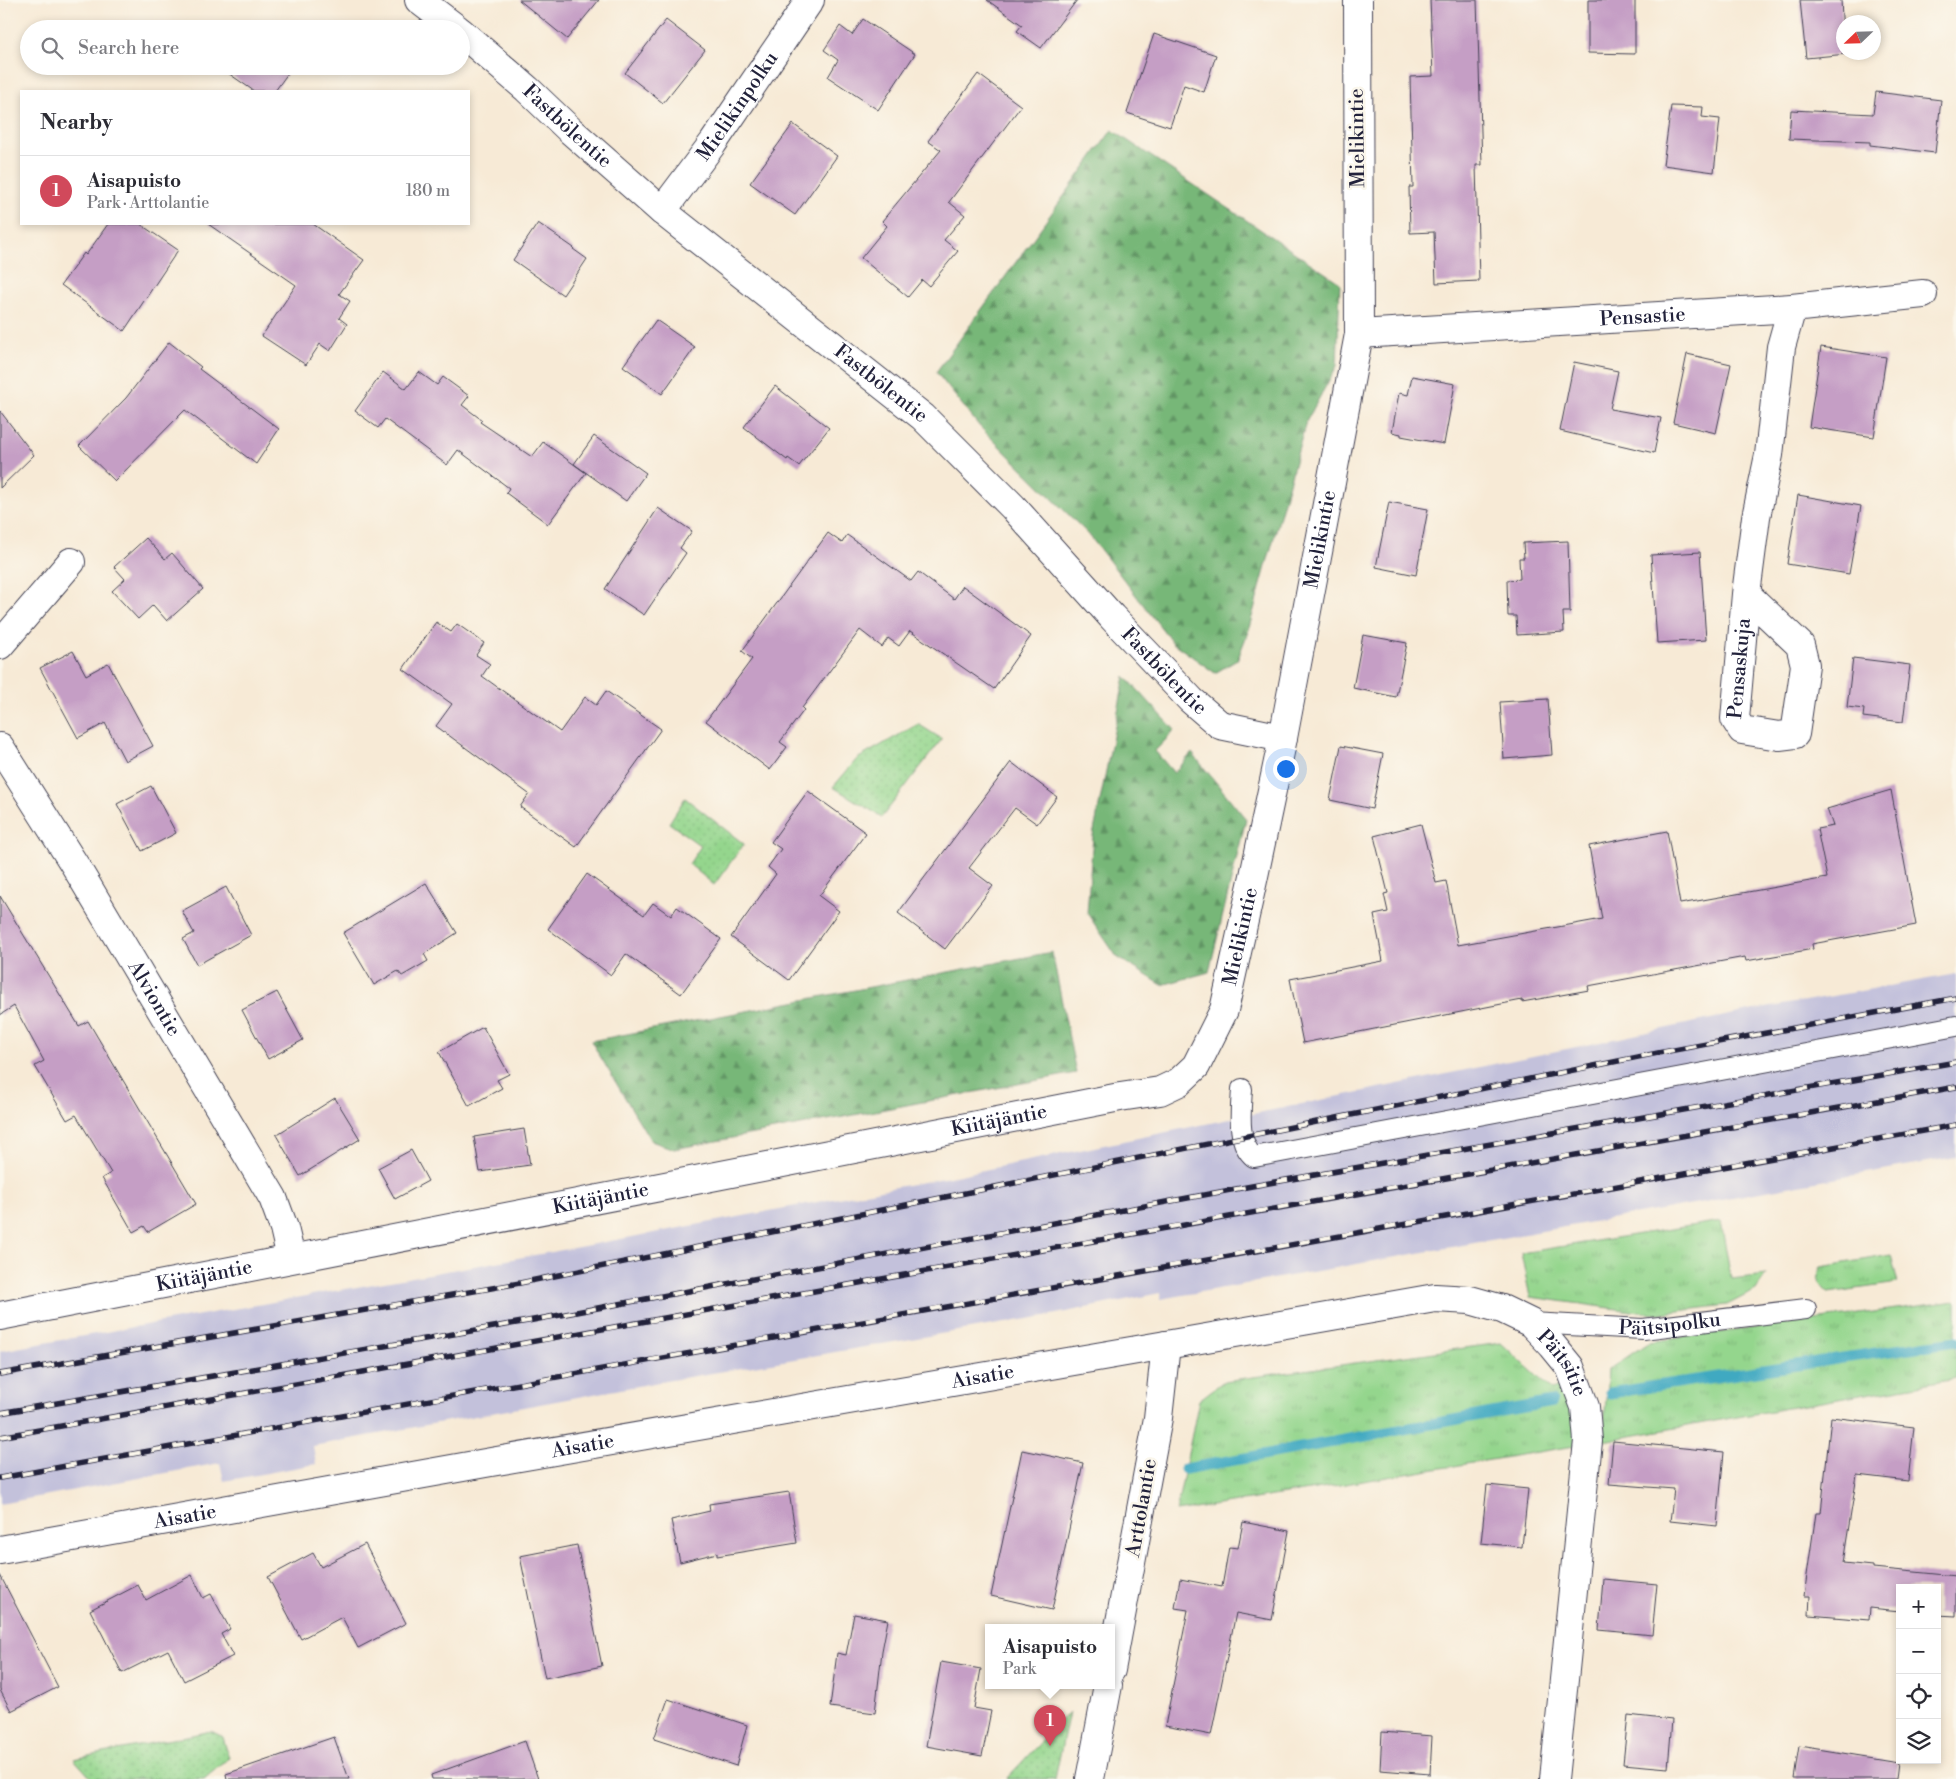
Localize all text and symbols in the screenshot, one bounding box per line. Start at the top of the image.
north arrow [1836,15,1881,60]
search box [20,20,470,75]
icon: search [38,34,66,62]
text: Search here [78,36,179,60]
street label: Mielikinpolku [691,46,784,166]
street label: Fastbölentie [517,79,617,174]
street label: Mielikintie [1345,88,1371,188]
text: Nearby [40,110,113,136]
text: Aisapuisto [87,169,181,193]
text: 1 [52,181,60,201]
text: 180 m [406,181,450,201]
text: Park · Arttolantie [87,193,209,213]
street label: Pensastie [1599,302,1686,332]
street label: Fastbölentie [829,339,933,428]
street label: Mielikintie [1299,488,1342,591]
street label: Pensaskuja [1723,616,1756,720]
street label: Fastbölentie [1116,622,1212,720]
your location [1273,756,1299,782]
street label: Mielikintie [1217,885,1264,988]
street label: Alviontie [122,955,186,1041]
street label: Kiitäjäntie [949,1099,1049,1142]
street label: Kiitäjäntie [550,1177,651,1220]
street label: Kiitäjäntie [154,1254,254,1298]
street label: Päitsipolku [1618,1307,1723,1342]
street label: Päitsitie [1532,1324,1592,1400]
street label: Aisatie [949,1359,1016,1395]
street label: Aisatie [549,1428,616,1464]
street label: Arttolantie [1121,1457,1163,1560]
street label: Aisatie [151,1499,218,1535]
map controls [1896,1584,1941,1764]
button: + [1896,1584,1941,1629]
popup [985,1624,1115,1689]
button: − [1896,1629,1941,1674]
text: Aisapuisto [1003,1635,1097,1659]
text: Park [1003,1659,1036,1679]
button: locate [1896,1674,1941,1719]
pin: 1 [1034,1705,1066,1746]
button: layers [1896,1719,1941,1764]

